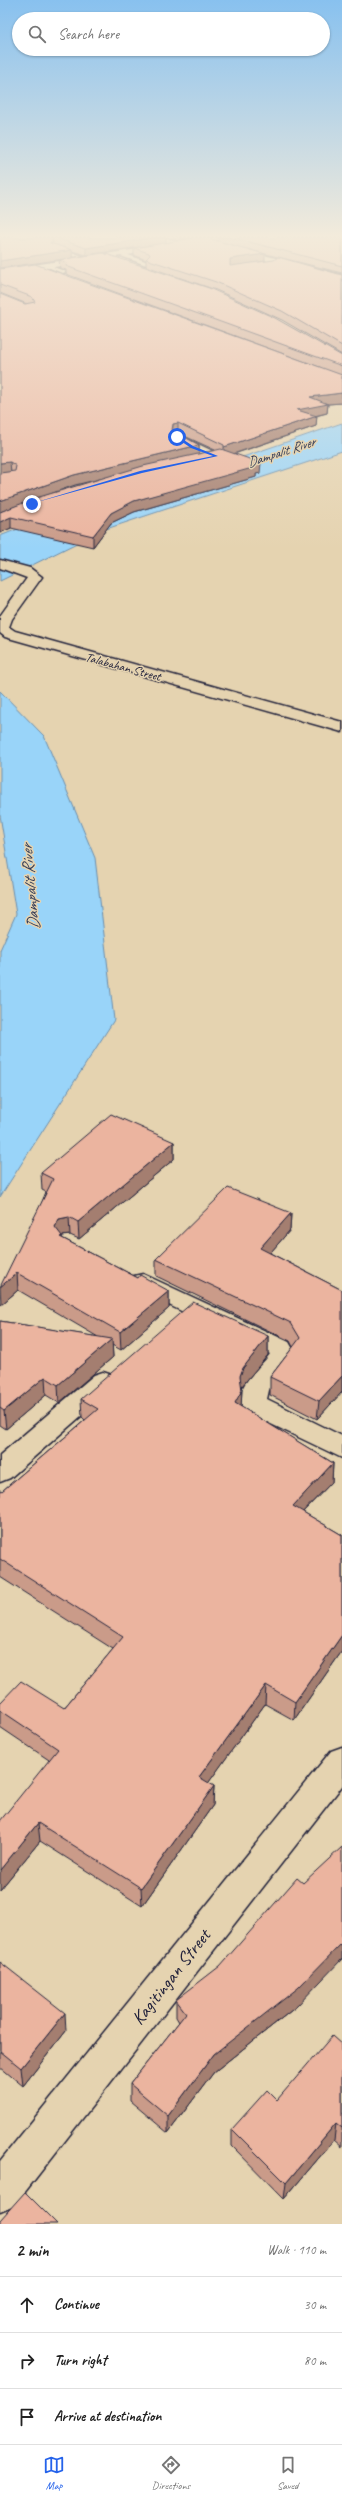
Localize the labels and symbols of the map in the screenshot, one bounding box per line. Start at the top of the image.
route start [168,428,186,446]
water label: Dampalit River [245,432,320,471]
route end [23,495,41,513]
street label: Talabahan Street [83,649,164,685]
water label: Dampalit River [16,841,44,930]
street label: Kagitingan Street [126,1923,217,2030]

